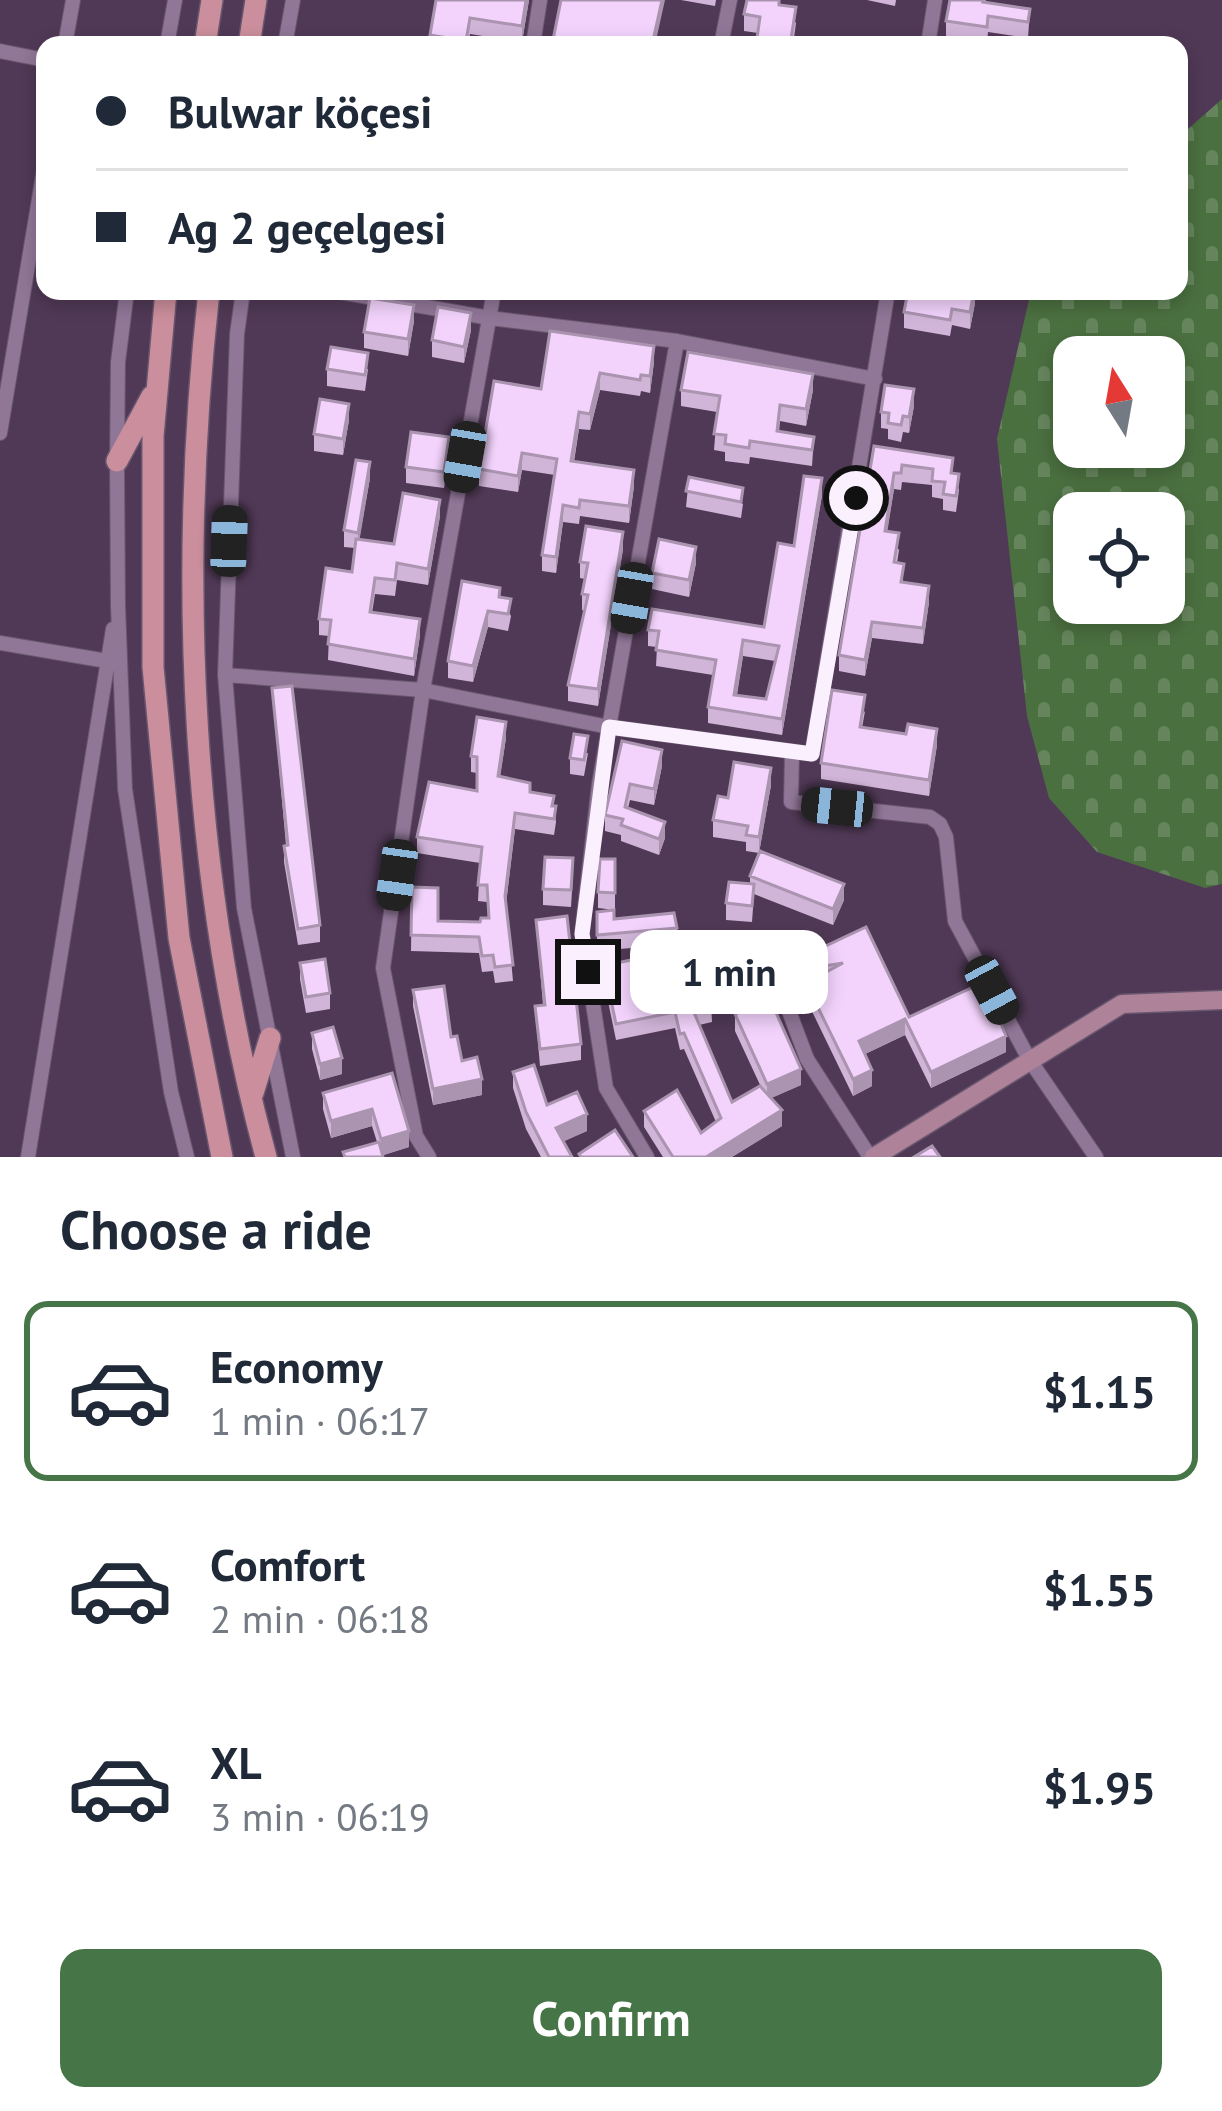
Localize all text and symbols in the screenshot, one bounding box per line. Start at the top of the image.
text: Bulwar köçesi [168,82,432,140]
text: Ag 2 geçelgesi [168,198,446,256]
north arrow [1053,336,1185,468]
map controls [1053,336,1185,624]
car [441,418,489,496]
route start [829,471,883,525]
button: locate [1053,492,1185,624]
car [210,504,248,578]
car [608,559,656,637]
car [799,785,875,829]
car [374,837,420,913]
callout: 1 min [630,930,828,1014]
route end [561,945,615,999]
text: 1 min [681,946,777,997]
car [959,950,1025,1030]
text: Choose a ride [60,1194,372,1264]
icon: car [66,1337,174,1445]
text: Economy [210,1337,383,1395]
text: $1.15 [1043,1362,1156,1420]
text: 1 min · 06:17 [210,1395,430,1446]
icon: car [66,1535,174,1643]
text: Comfort [210,1535,365,1593]
text: $1.55 [1043,1560,1156,1618]
text: 2 min · 06:18 [210,1593,430,1644]
icon: car [66,1733,174,1841]
text: XL [210,1733,262,1791]
text: $1.95 [1043,1758,1156,1816]
text: 3 min · 06:19 [210,1791,430,1842]
button: Confirm [60,1949,1162,2087]

